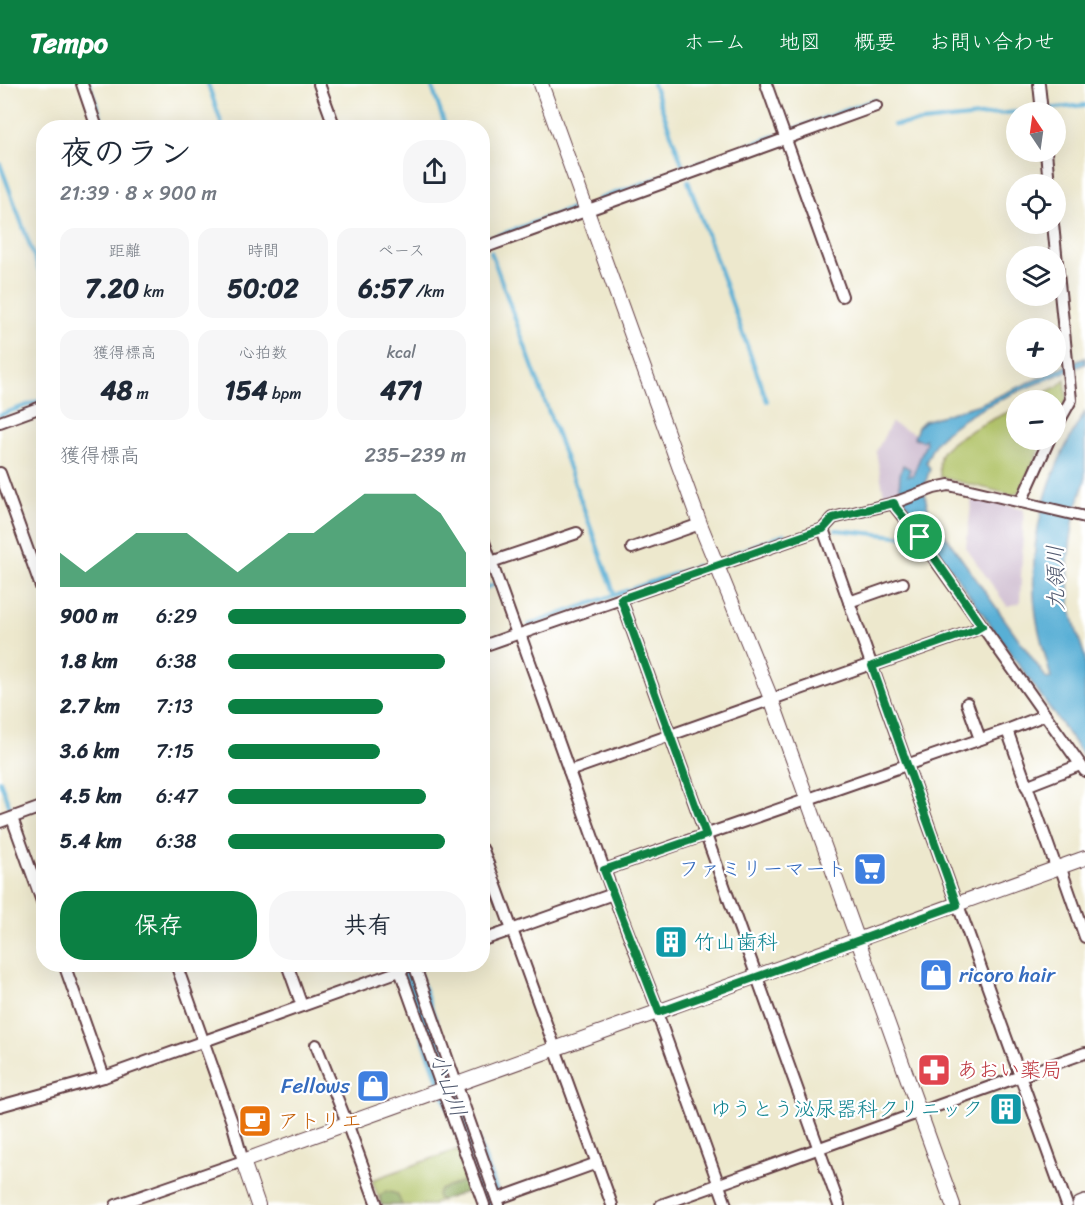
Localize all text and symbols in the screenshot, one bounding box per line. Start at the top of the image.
text: Tempo [30,18,108,67]
text: ホーム [684,23,746,61]
text: 地図 [779,23,821,61]
text: 概要 [854,23,896,61]
text: お問い合わせ [929,23,1055,61]
north arrow [1006,102,1066,162]
map controls [1006,102,1066,450]
text: 夜のラン [60,124,192,182]
button: share [403,140,466,203]
button: locate [1006,174,1066,234]
text: 21:39 · 8 × 900 m [60,176,217,211]
text: 距離 [109,236,141,265]
text: 時間 [247,236,279,265]
text: ペース [378,236,425,265]
button: layers [1006,246,1066,306]
text: 7.20 [85,265,139,311]
text: 50:02 [227,265,299,311]
text: 6:57 [358,265,412,311]
text: km [139,277,164,306]
text: /km [412,277,444,306]
button: + [1006,318,1066,378]
text: 獲得標高 [93,338,157,367]
text: 心拍数 [239,338,287,367]
text: kcal [387,338,416,367]
text: 48 [100,367,132,413]
text: 154 [225,367,268,413]
text: 471 [380,367,422,413]
text: m [132,379,149,408]
text: bpm [268,379,301,408]
button: − [1006,390,1066,450]
text: 獲得標高 [60,438,140,473]
text: 235–239 m [365,438,466,473]
pin [894,511,945,562]
icon: arrive [903,520,936,553]
water label: 九領川 [1035,545,1076,611]
text: 900 m [60,599,118,634]
text: 6:29 [156,599,197,634]
text: 1.8 km [60,644,118,679]
text: 6:38 [156,644,196,679]
text: 2.7 km [60,689,120,724]
text: 7:13 [156,689,193,724]
text: 3.6 km [60,734,120,769]
text: 7:15 [156,734,194,769]
text: 4.5 km [60,779,122,814]
text: 6:47 [156,779,197,814]
text: 5.4 km [60,824,122,859]
text: 6:38 [156,824,196,859]
place label: ファミリーマート [679,850,847,888]
supermarket icon: ファミリーマート [852,851,888,887]
button: 保存 [60,891,257,960]
button: 共有 [269,891,466,960]
place label: 竹山歯科 [694,923,778,961]
building icon: 竹山歯科 [653,924,689,960]
place label: ricoro hair [959,956,1056,994]
shop icon: ricoro hair [918,957,954,993]
water label: 小山川 [419,1047,478,1123]
place label: あおい薬局 [957,1051,1062,1089]
pharmacy icon: あおい薬局 [916,1052,952,1088]
place label: Fellows [281,1067,350,1105]
shop icon: Fellows [355,1068,391,1104]
place label: ゆうとう泌尿器科クリニック [710,1090,983,1128]
building icon: ゆうとう泌尿器科クリニック [988,1091,1024,1127]
place label: アトリエ [278,1102,362,1140]
cafe icon: アトリエ [237,1103,273,1139]

